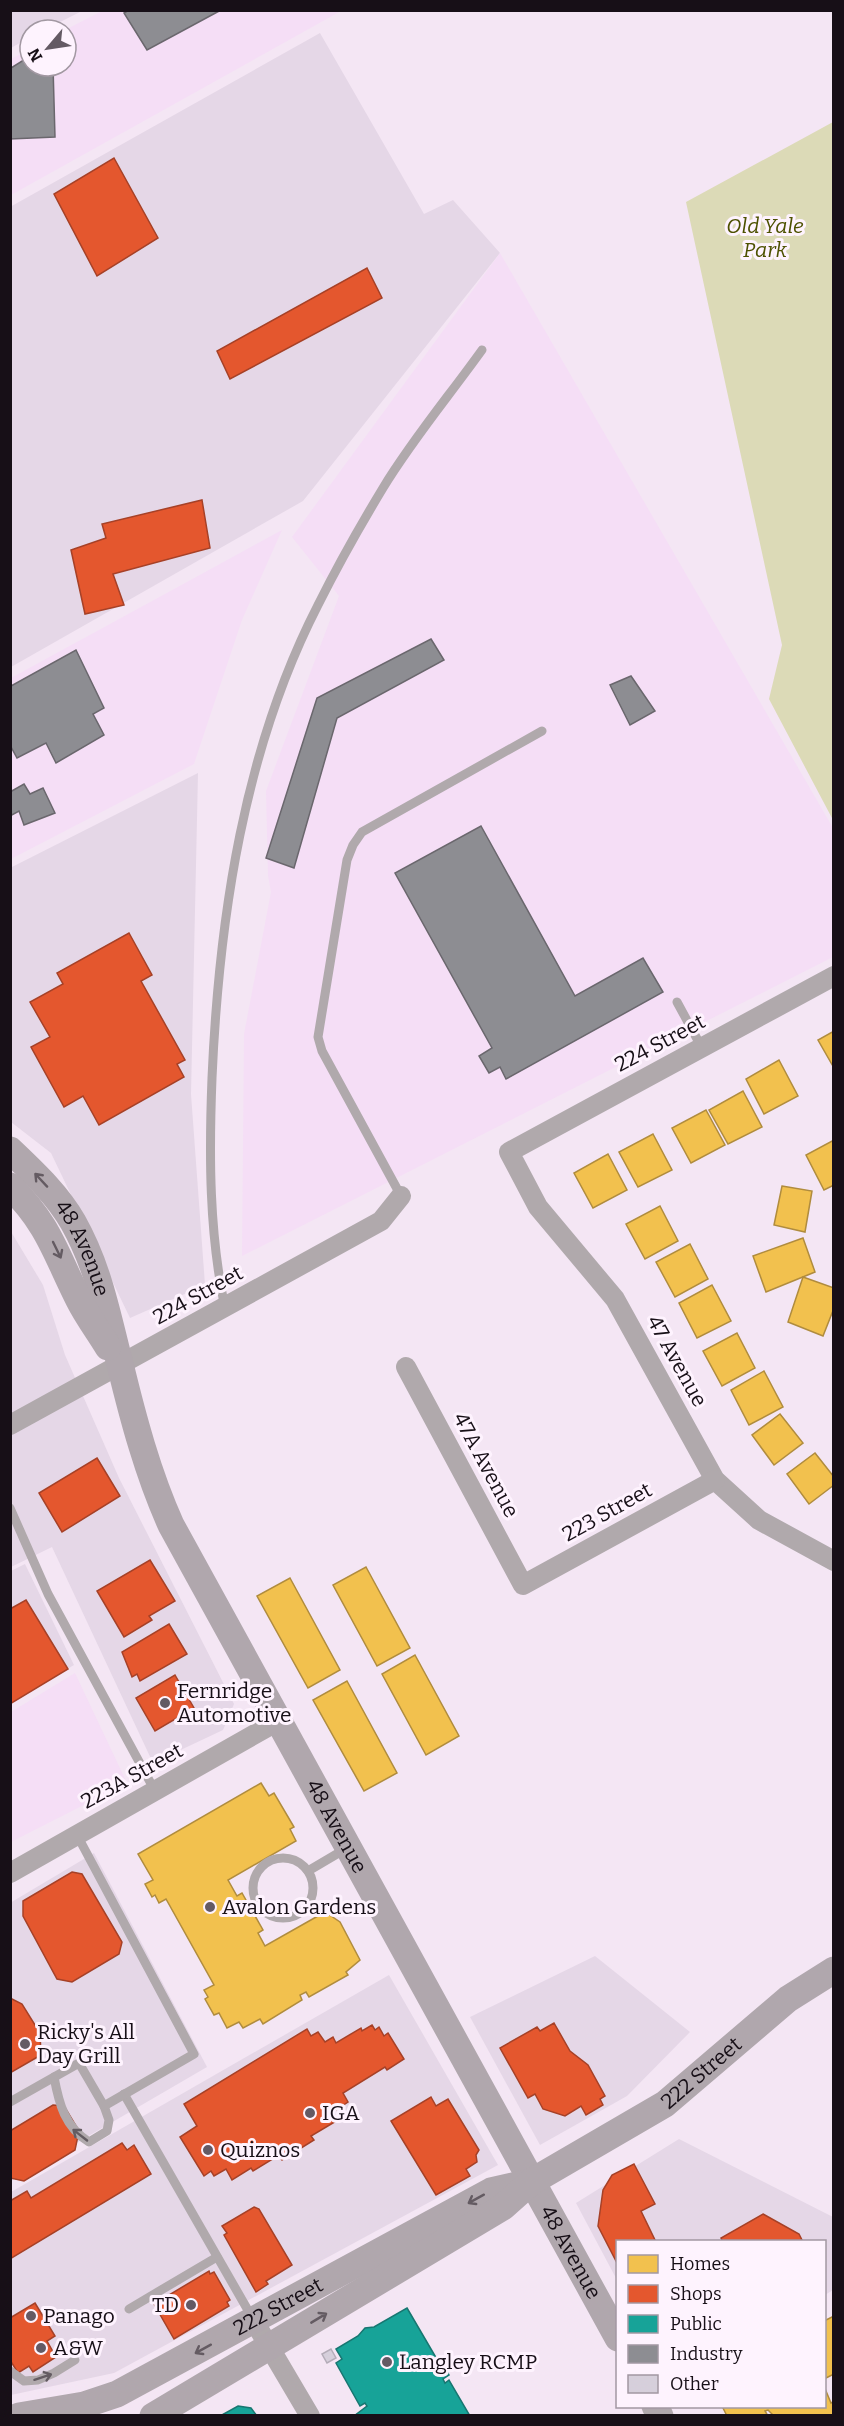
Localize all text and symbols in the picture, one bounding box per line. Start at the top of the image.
north arrow [18,18,78,78]
text: N [24,45,47,65]
park label: Old Yale Park [726,213,804,263]
street label: 224 Street [610,1008,710,1078]
one-way arrow [34,1173,48,1188]
street label: 48 Avenue [49,1195,115,1299]
one-way arrow [52,1240,64,1258]
street label: 224 Street [149,1260,248,1330]
street label: 47 Avenue [641,1311,713,1411]
street label: 47A Avenue [447,1408,525,1522]
street label: 223 Street [558,1477,657,1547]
place label: Fernridge Automotive [177,1678,291,1728]
marker: Fernridge Automotive [158,1696,172,1710]
street label: 223A Street [77,1737,188,1815]
street label: 48 Avenue [300,1775,373,1878]
place label: Avalon Gardens [222,1894,376,1920]
marker: Avalon Gardens [203,1900,217,1914]
place label: Ricky's All Day Grill [37,2019,135,2069]
street label: 222 Street [656,2031,747,2115]
marker: Ricky's All Day Grill [18,2037,32,2051]
place label: IGA [322,2100,360,2126]
marker: IGA [303,2106,317,2120]
one-way arrow [73,2129,89,2141]
place label: Quiznos [220,2137,300,2163]
marker: Quiznos [201,2143,215,2157]
one-way arrow [468,2193,485,2205]
street label: 48 Avenue [535,2201,607,2304]
legend [616,2240,826,2408]
text: Homes [670,2253,730,2275]
street label: 222 Street [229,2272,328,2341]
text: Shops [670,2283,722,2305]
place label: TD [152,2292,179,2318]
marker: TD [184,2298,198,2312]
place label: Panago [43,2303,115,2329]
marker: Panago [24,2309,38,2323]
one-way arrow [310,2311,327,2323]
text: Public [670,2313,722,2335]
place label: A&W [53,2335,104,2361]
marker: A&W [34,2341,48,2355]
text: Industry [670,2343,743,2365]
one-way arrow [194,2344,212,2355]
place label: Langley RCMP [399,2349,537,2375]
marker: Langley RCMP [380,2355,394,2369]
one-way arrow [33,2371,52,2382]
text: Other [670,2373,719,2395]

